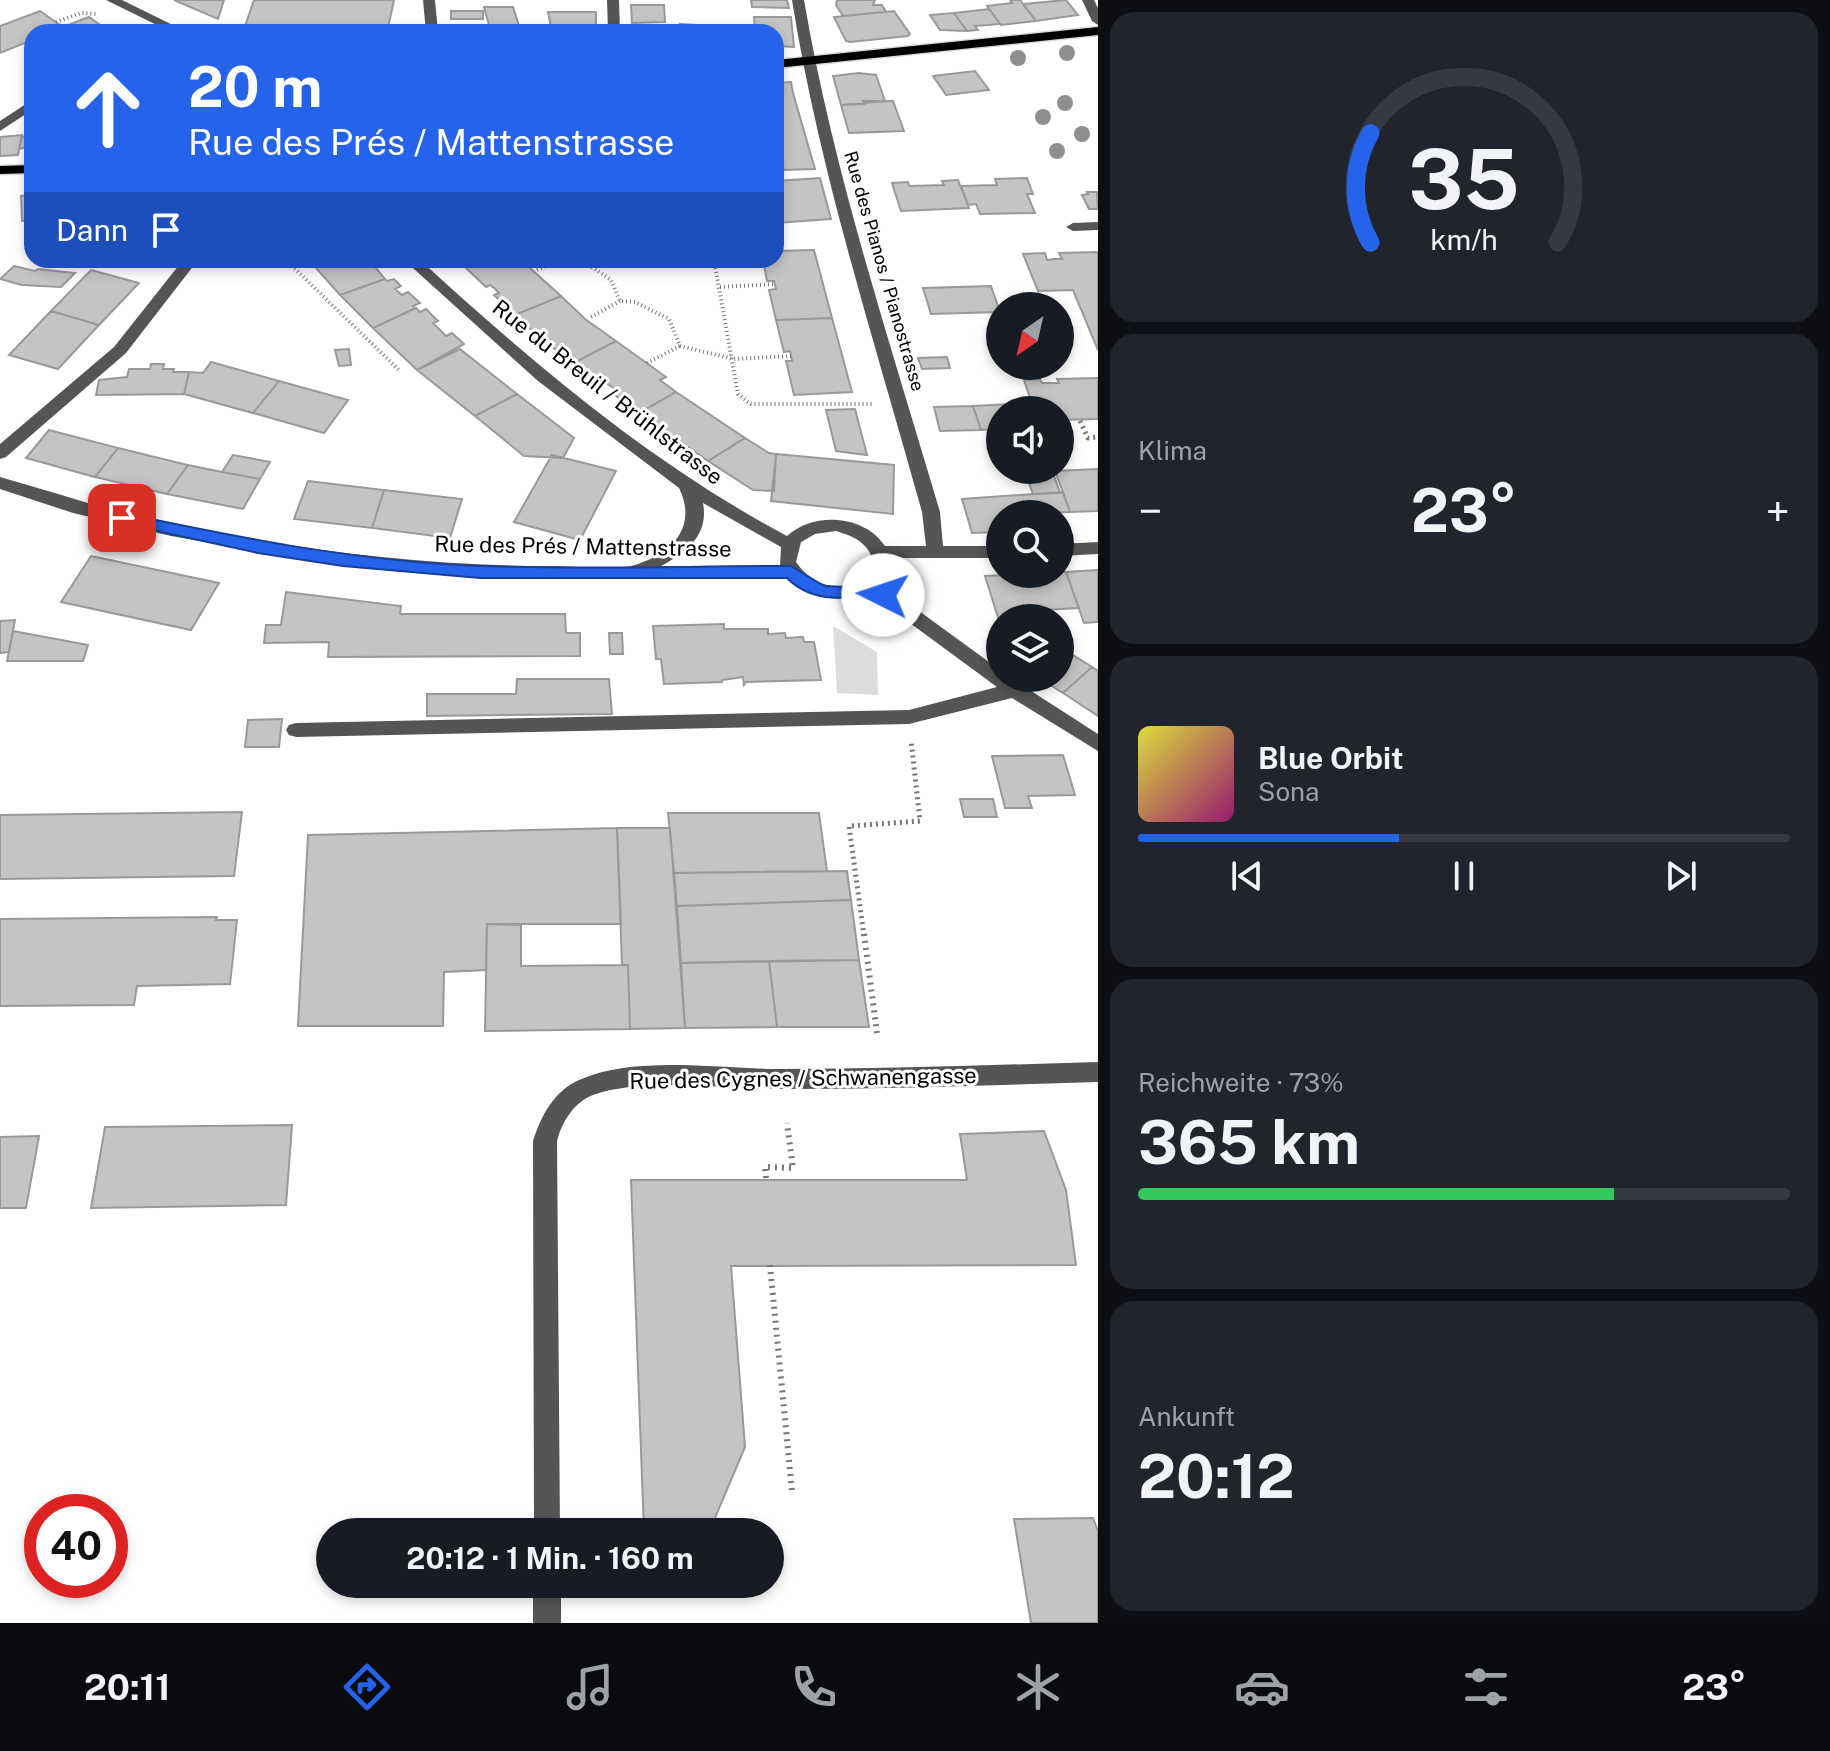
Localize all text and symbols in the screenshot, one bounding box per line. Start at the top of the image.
text: 20 m [188,54,322,120]
icon: ahead [56,56,160,160]
text: Rue des Prés / Mattenstrasse [188,121,675,163]
text: 35 [1408,130,1520,228]
street label: Rue des Pianos / Pianostrasse [840,148,929,393]
icon: arrive [144,208,188,252]
text: Dann [56,212,128,248]
text: km/h [1430,223,1498,256]
north arrow [986,292,1074,380]
map controls [986,292,1074,692]
street label: Rue du Breuil / Brühlstrasse [488,294,728,490]
button: sound [986,396,1074,484]
text: Klima [1138,435,1207,466]
text: 23° [1411,475,1517,546]
pin [88,484,156,552]
text: − [1138,485,1162,537]
text: + [1766,485,1790,537]
icon: arrive [100,496,144,540]
button: search [986,500,1074,588]
street label: Rue des Prés / Mattenstrasse [434,530,732,562]
position arrow [841,553,925,637]
button: layers [986,604,1074,692]
text: Blue Orbit [1258,740,1404,776]
text: Sona [1258,776,1319,807]
icon: previous [1225,854,1269,898]
icon: pause [1442,854,1486,898]
icon: next [1659,854,1703,898]
street label: Rue des Cygnes / Schwanengasse [629,1062,977,1094]
text: Reichweite · 73% [1138,1067,1344,1098]
text: 365 km [1138,1107,1360,1178]
text: Ankunft [1138,1401,1235,1432]
text: 20:12 [1138,1441,1295,1512]
speed limit sign: 40 [24,1494,128,1598]
text: 20:12 · 1 Min. · 160 m [406,1540,694,1576]
icon: directions [339,1659,395,1715]
icon: music [562,1659,618,1715]
icon: phone [786,1659,842,1715]
icon: climate [1010,1659,1066,1715]
icon: car [1234,1659,1290,1715]
icon: filters [1458,1659,1514,1715]
text: 20:11 [84,1666,171,1708]
text: 23° [1682,1666,1746,1708]

